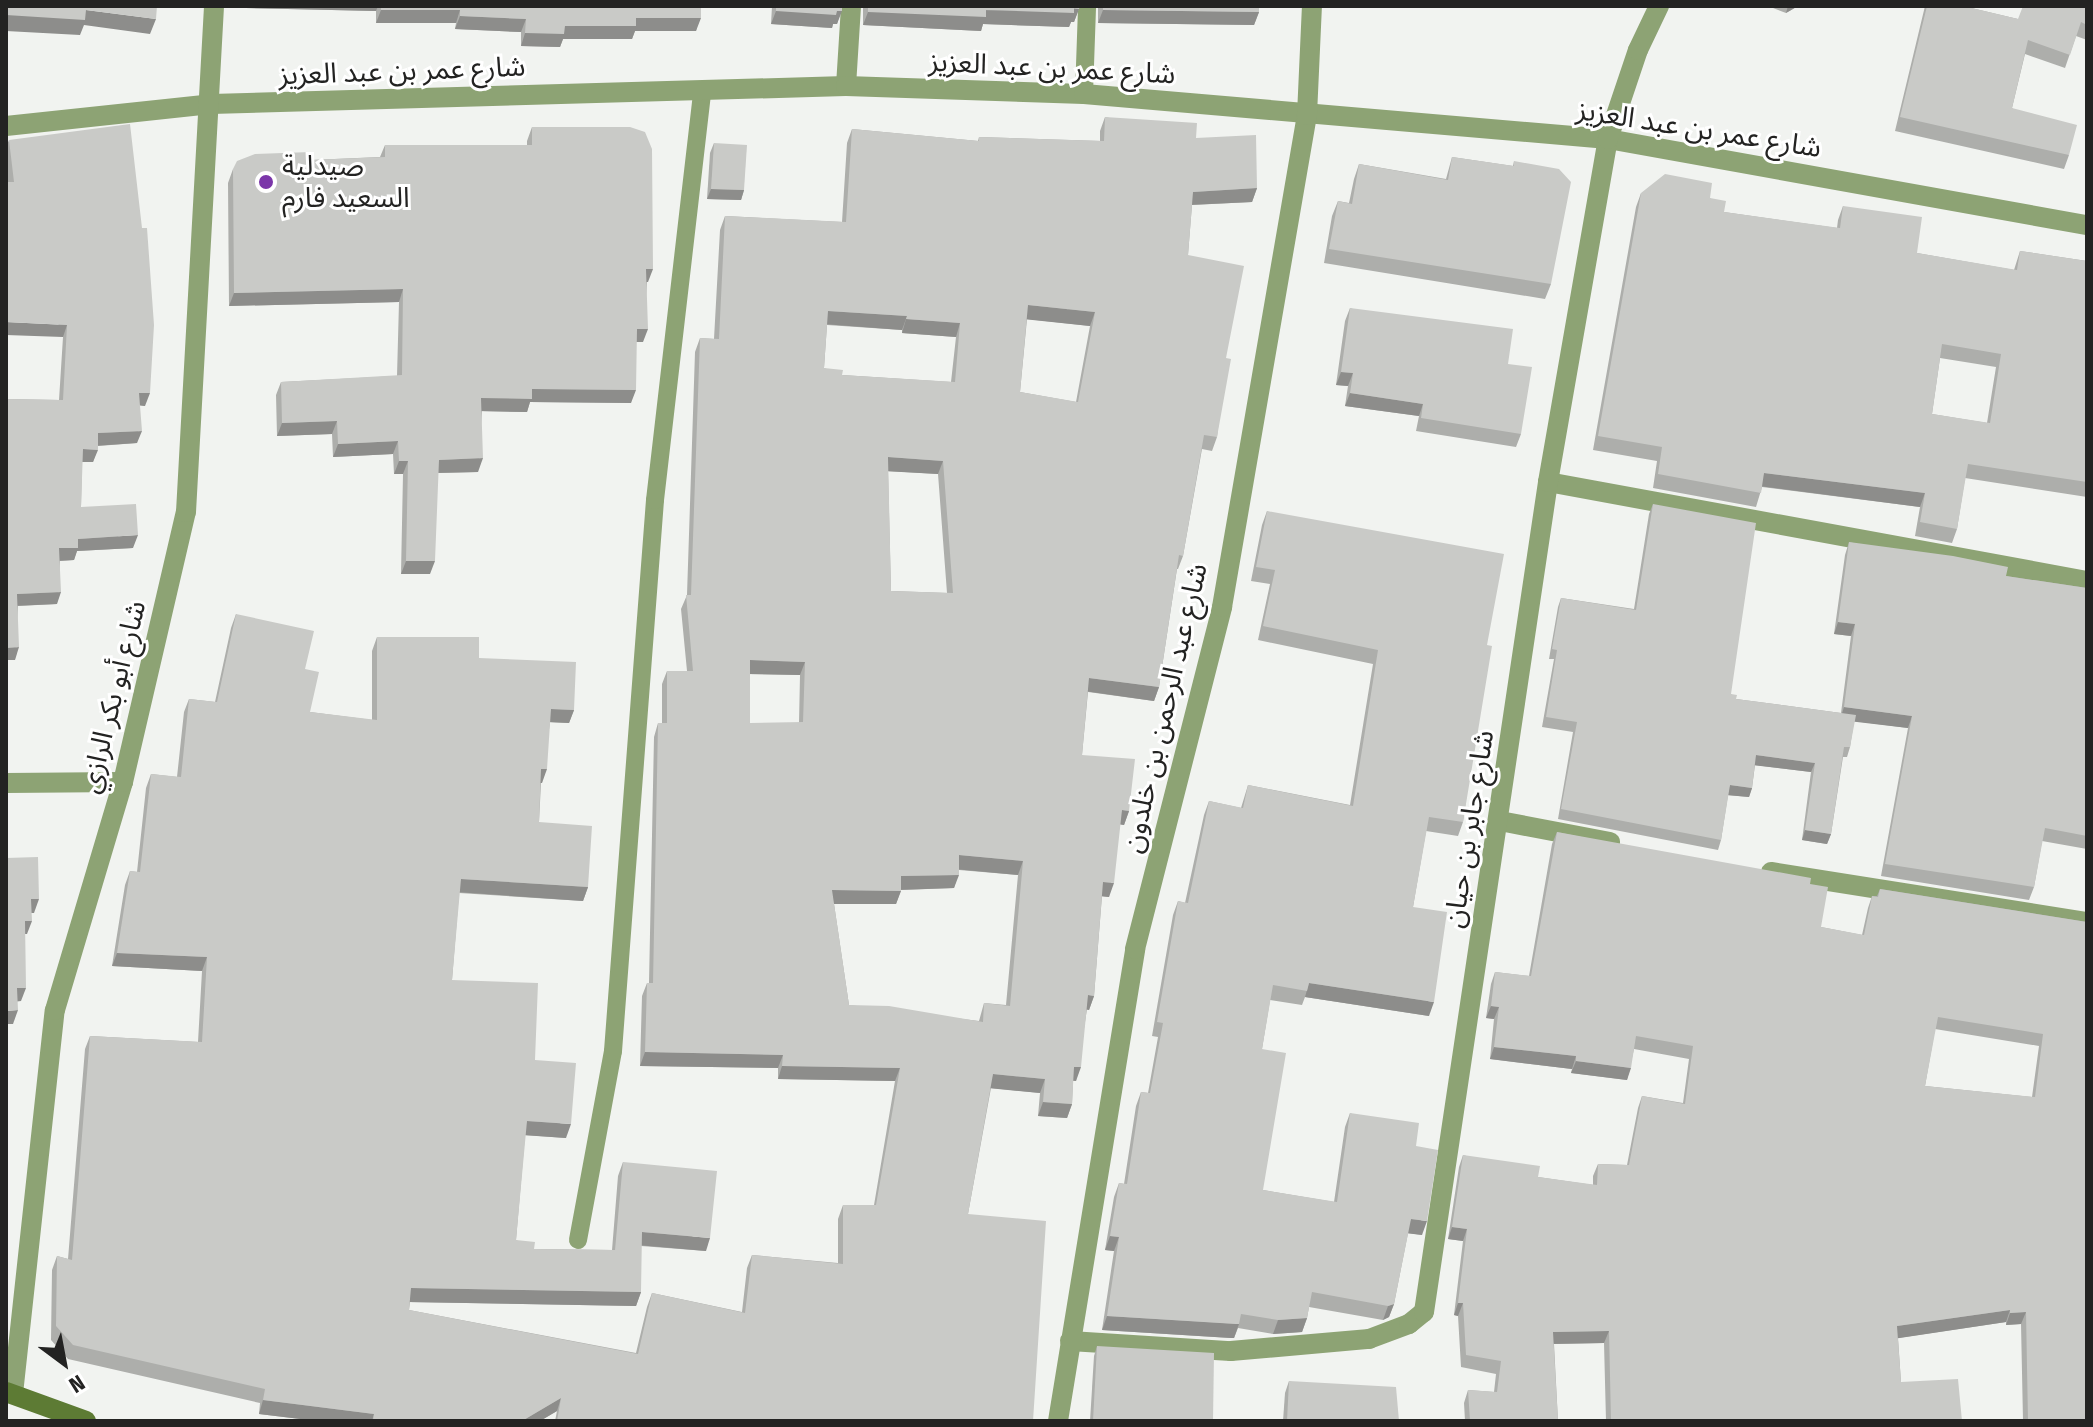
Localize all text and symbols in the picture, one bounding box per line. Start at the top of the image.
street label: شارع عمر بن عبد العزيز [928,45,1176,91]
street label: شارع عمر بن عبد العزيز [278,50,526,92]
street label: شارع عمر بن عبد العزيز [1574,93,1824,165]
place label: صيدلية السعيد فارم [282,149,410,215]
marker: صيدلية السعيد فارم [257,173,275,191]
street label: شارع عبد الرحمن بن خلدون [1115,560,1215,856]
street label: شارع أبو بكر الرازي [73,597,153,797]
street label: شارع جابر بن حيان [1437,728,1501,930]
north arrow [24,1323,104,1403]
text: N [64,1369,90,1399]

